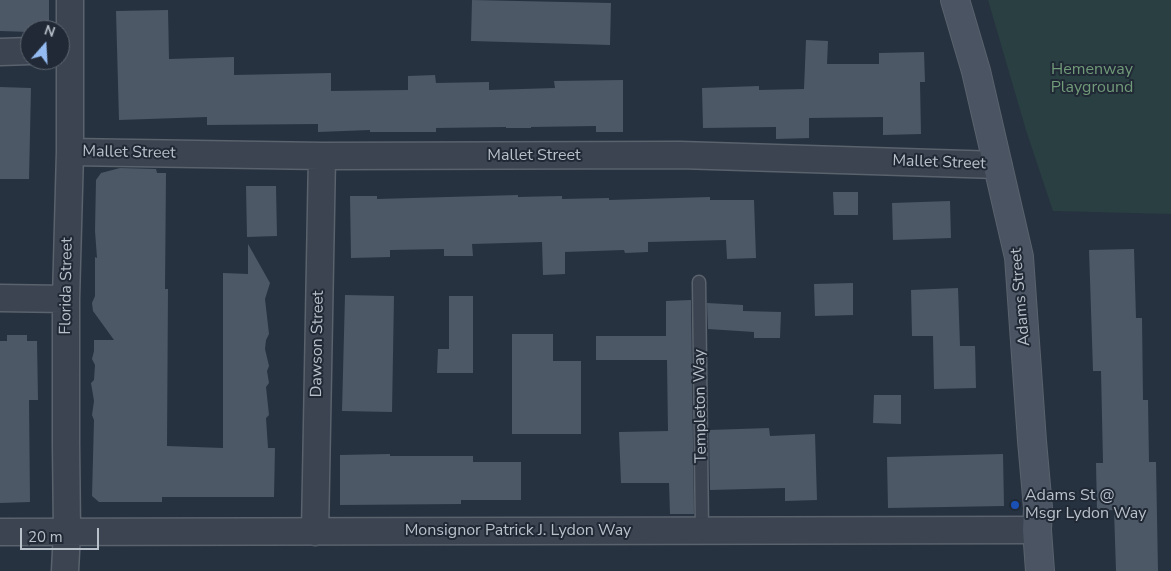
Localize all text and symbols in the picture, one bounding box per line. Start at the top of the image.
north arrow [20,20,70,70]
text: N [42,21,58,42]
park label: Hemenway Playground [1051,60,1133,98]
street label: Mallet Street [82,143,176,163]
street label: Mallet Street [487,146,581,166]
street label: Mallet Street [892,152,986,174]
street label: Florida Street [57,237,77,335]
street label: Adams Street [1007,247,1035,347]
street label: Dawson Street [307,290,329,398]
street label: Templeton Way [690,349,712,463]
place label: Adams St @ Msgr Lydon Way [1025,486,1146,524]
marker: Adams St @ Msgr Lydon Way [1009,499,1021,511]
scale bar [22,518,101,550]
street label: Monsignor Patrick J. Lydon Way [405,521,631,541]
text: 20 m [28,527,63,547]

